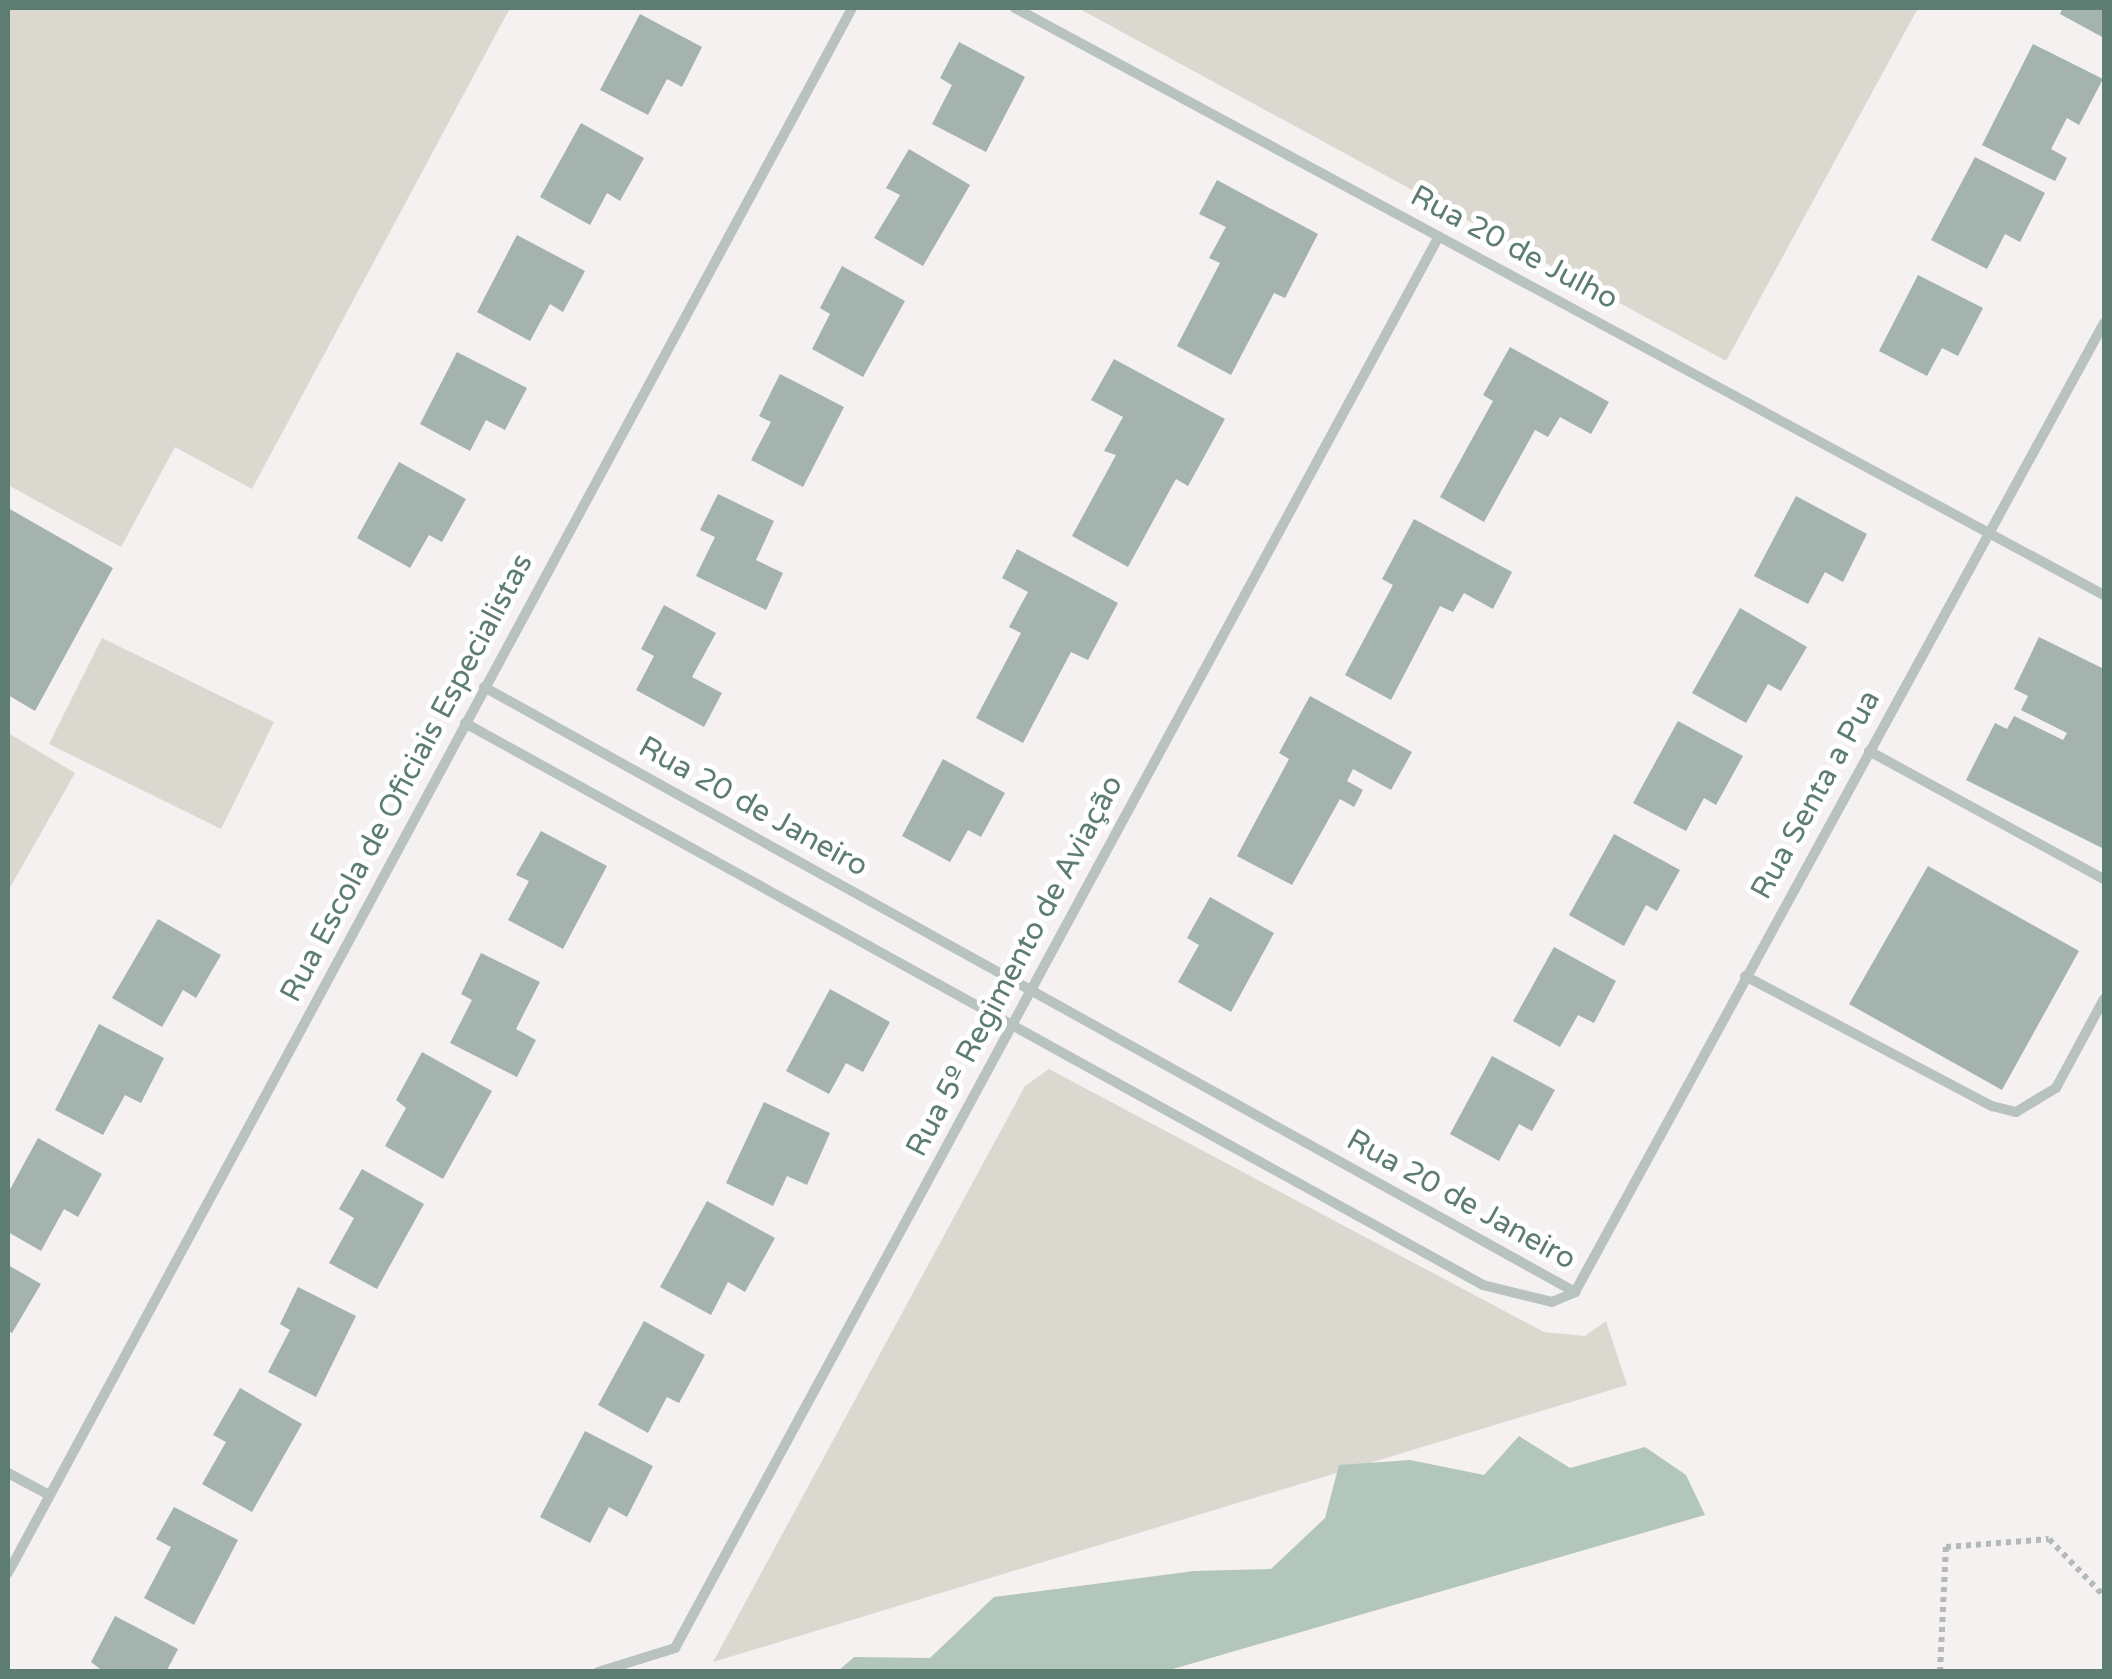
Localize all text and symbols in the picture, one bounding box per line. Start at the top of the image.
street label: Rua 20 de Julho [1404,178,1624,318]
street label: Rua Escola de Oficiais Especialistas [273,548,541,1008]
street label: Rua Senta a Pua [1744,684,1888,906]
street label: Rua 20 de Janeiro [632,729,874,885]
street label: Rua 5º Regimento de Aviação [899,769,1131,1163]
street label: Rua 20 de Janeiro [1340,1122,1582,1278]

